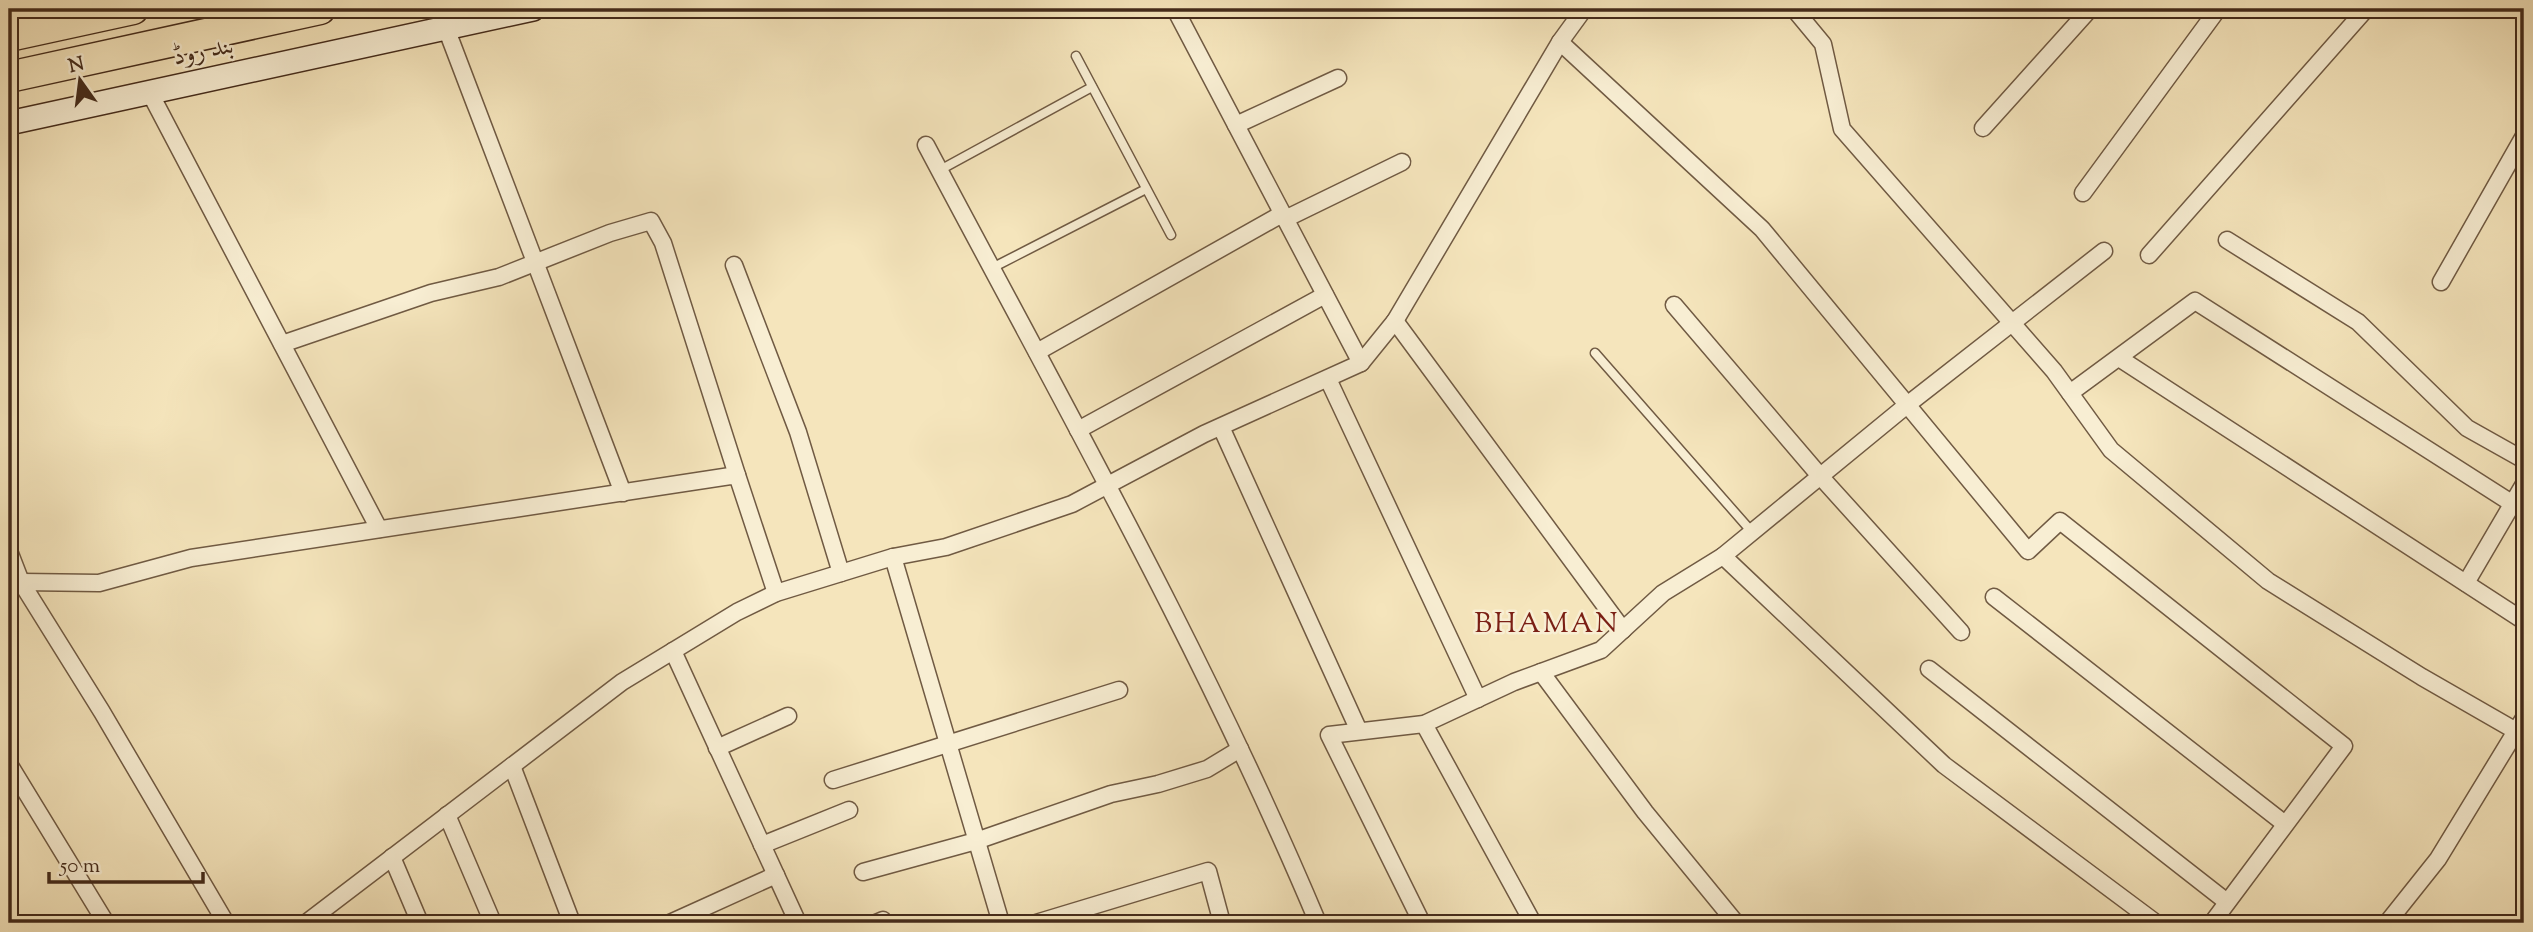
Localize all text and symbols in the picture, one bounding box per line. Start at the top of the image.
street label: بند روڈ [169,28,237,76]
north arrow [46,46,116,116]
text: N [66,51,87,81]
district label: BHAMAN [1474,605,1620,645]
scale bar [49,841,203,885]
text: 50 m [59,852,100,882]

